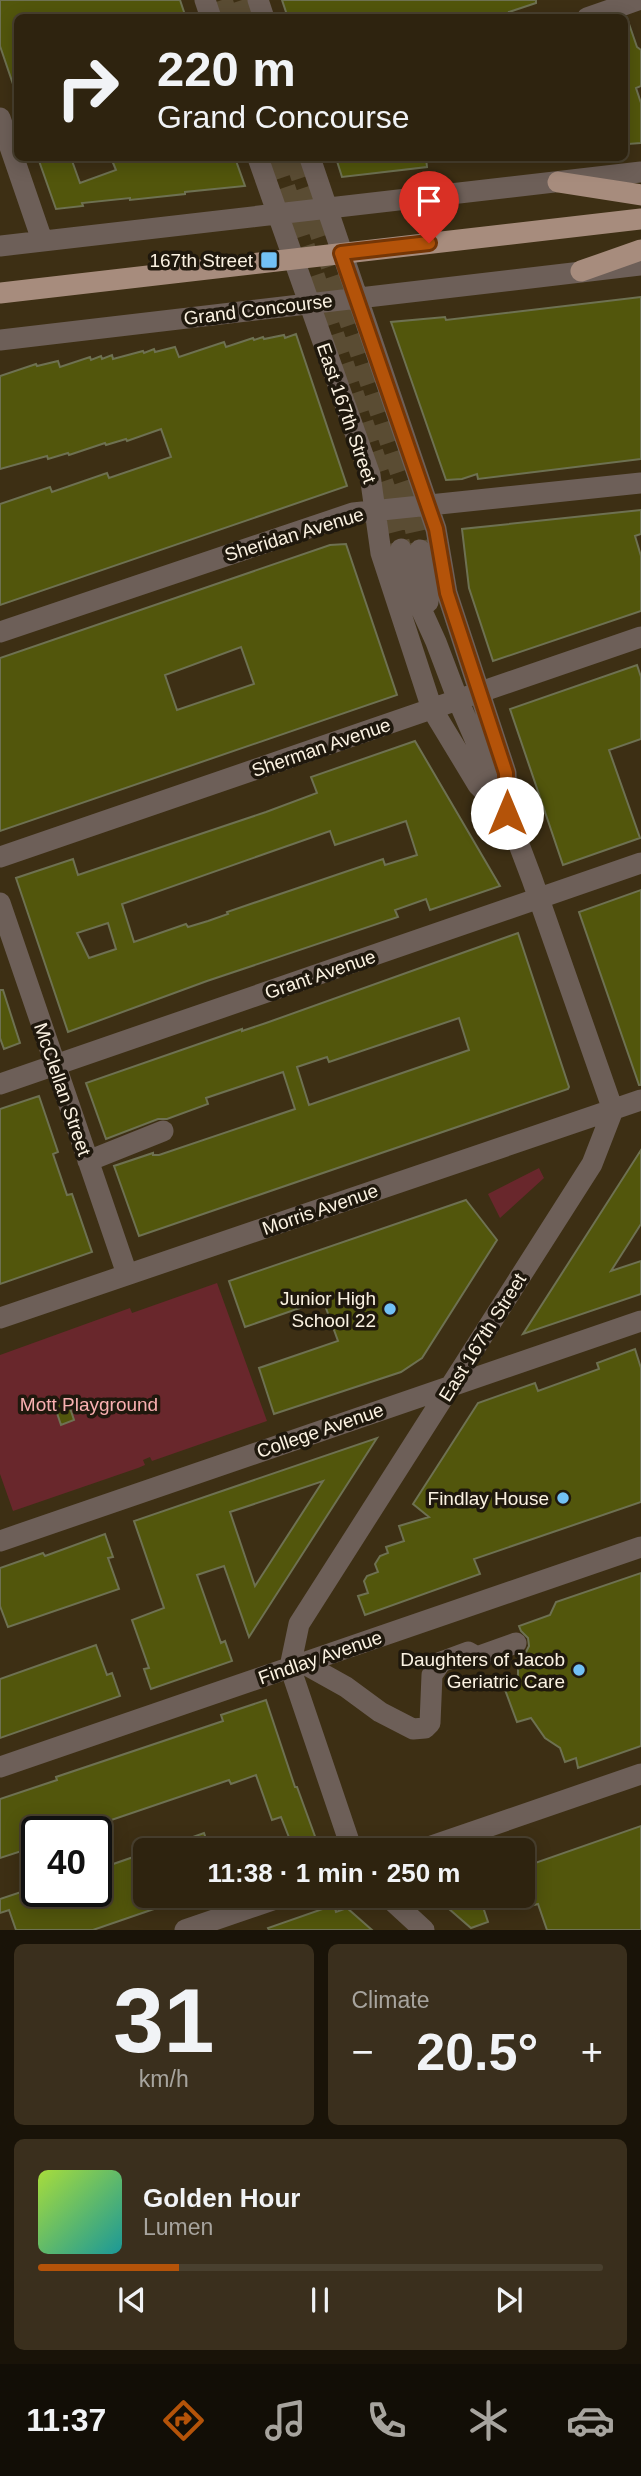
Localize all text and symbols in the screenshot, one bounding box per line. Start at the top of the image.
icon: right [42,42,133,133]
text: 220 m [157,42,296,96]
text: Grand Concourse [157,99,410,135]
pin [399,171,459,243]
icon: arrive [410,182,448,220]
place label: 167th Street [149,250,254,271]
marker: 167th Street [259,250,279,270]
street label: Grand Concourse [182,290,334,329]
street label: East 167th Street [313,340,381,487]
street label: Sheridan Avenue [222,503,366,566]
street label: Sherman Avenue [249,714,393,781]
position arrow [470,776,544,850]
street label: Grant Avenue [262,946,378,1003]
street label: McClellan Street [30,1020,95,1159]
street label: Morris Avenue [259,1180,381,1239]
street label: East 167th Street [435,1269,531,1405]
place label: Junior High School 22 [280,1288,376,1331]
marker: Junior High School 22 [382,1301,398,1317]
park label: Mott Playground [20,1394,158,1415]
street label: College Avenue [254,1399,386,1462]
place label: Findlay House [428,1488,549,1509]
marker: Findlay House [555,1490,571,1506]
street label: Findlay Avenue [255,1626,385,1688]
place label: Daughters of Jacob Geriatric Care [400,1649,565,1692]
marker: Daughters of Jacob Geriatric Care [571,1662,587,1678]
speed limit sign: 40 [21,1816,112,1907]
text: 11:38 · 1 min · 250 m [208,1858,460,1888]
text: 31 [113,1970,214,2071]
text: Climate [352,1987,429,2013]
text: 20.5° [416,2023,538,2081]
text: − [352,2031,374,2073]
text: + [581,2031,603,2073]
text: km/h [139,2066,189,2092]
text: Golden Hour [143,2183,300,2213]
text: Lumen [143,2214,213,2240]
icon: previous [113,2281,151,2319]
icon: pause [301,2281,339,2319]
icon: next [490,2281,528,2319]
icon: directions [159,2396,208,2445]
icon: music [261,2396,310,2445]
icon: phone [362,2396,411,2445]
icon: climate [464,2396,513,2445]
icon: car [566,2396,615,2445]
text: 11:37 [26,2402,106,2438]

